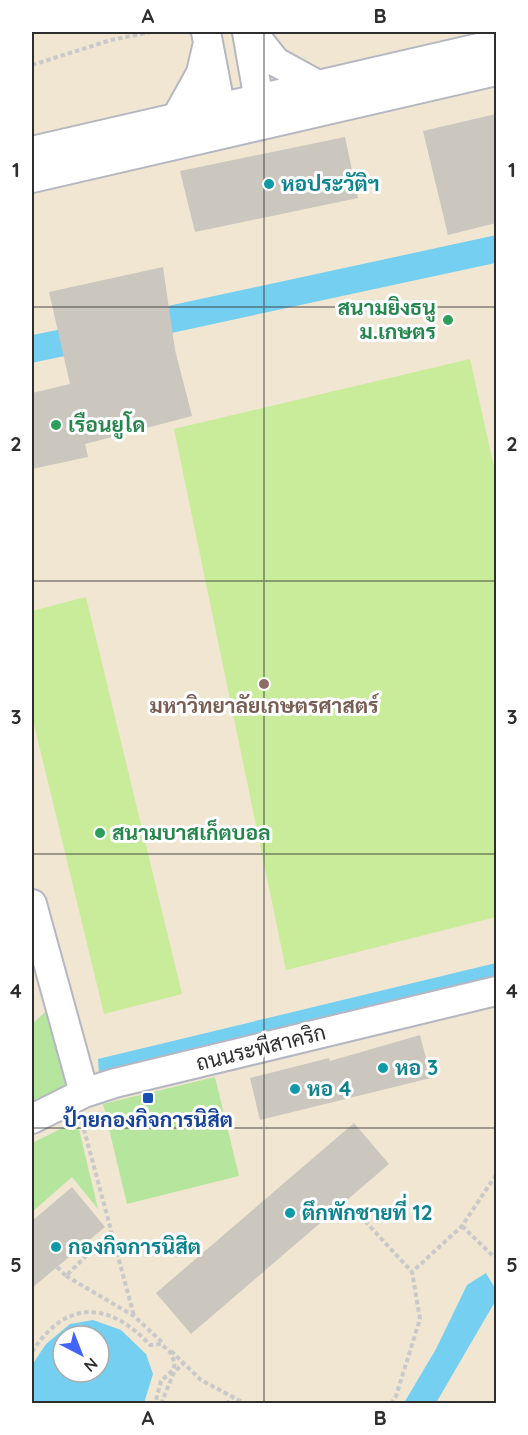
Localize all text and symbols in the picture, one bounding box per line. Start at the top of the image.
text: A [142,3,155,28]
text: B [373,3,387,28]
text: 1 [12,157,20,182]
text: 1 [508,157,516,182]
place label: หอประวัติฯ [281,170,380,196]
marker: หอประวัติฯ [262,177,276,191]
place label: สนามยิงธนู ม.เกษตร [337,294,436,344]
marker: สนามยิงธนู ม.เกษตร [441,313,455,327]
place label: เรือนยูโด [68,411,145,439]
marker: เรือนยูโด [49,418,63,432]
text: 2 [10,431,22,456]
text: 2 [506,431,518,456]
marker: มหาวิทยาลัยเกษตรศาสตร์ [257,677,271,691]
place label: มหาวิทยาลัยเกษตรศาสตร์ [149,692,380,718]
text: 3 [11,704,21,729]
text: 3 [507,704,517,729]
place label: สนามบาสเก็ตบอล [112,819,271,845]
marker: สนามบาสเก็ตบอล [93,826,107,840]
text: 4 [10,978,22,1003]
text: 4 [506,978,518,1003]
street label: ถนนระพีสาคริก [193,1018,328,1076]
place label: หอ 3 [395,1054,438,1080]
marker: หอ 3 [376,1061,390,1075]
place label: หอ 4 [307,1075,351,1101]
marker: หอ 4 [288,1082,302,1096]
marker: ป้ายกองกิจการนิสิต [141,1091,155,1105]
place label: ป้ายกองกิจการนิสิต [63,1106,233,1132]
place label: ตึกพักชายที่ 12 [302,1193,433,1225]
marker: ตึกพักชายที่ 12 [283,1206,297,1220]
place label: กองกิจการนิสิต [68,1233,201,1259]
marker: กองกิจการนิสิต [49,1240,63,1254]
text: 5 [10,1252,22,1277]
text: 5 [506,1252,518,1277]
north arrow [51,1324,111,1384]
text: N [80,1354,102,1377]
text: A [142,1405,155,1430]
text: B [373,1405,387,1430]

